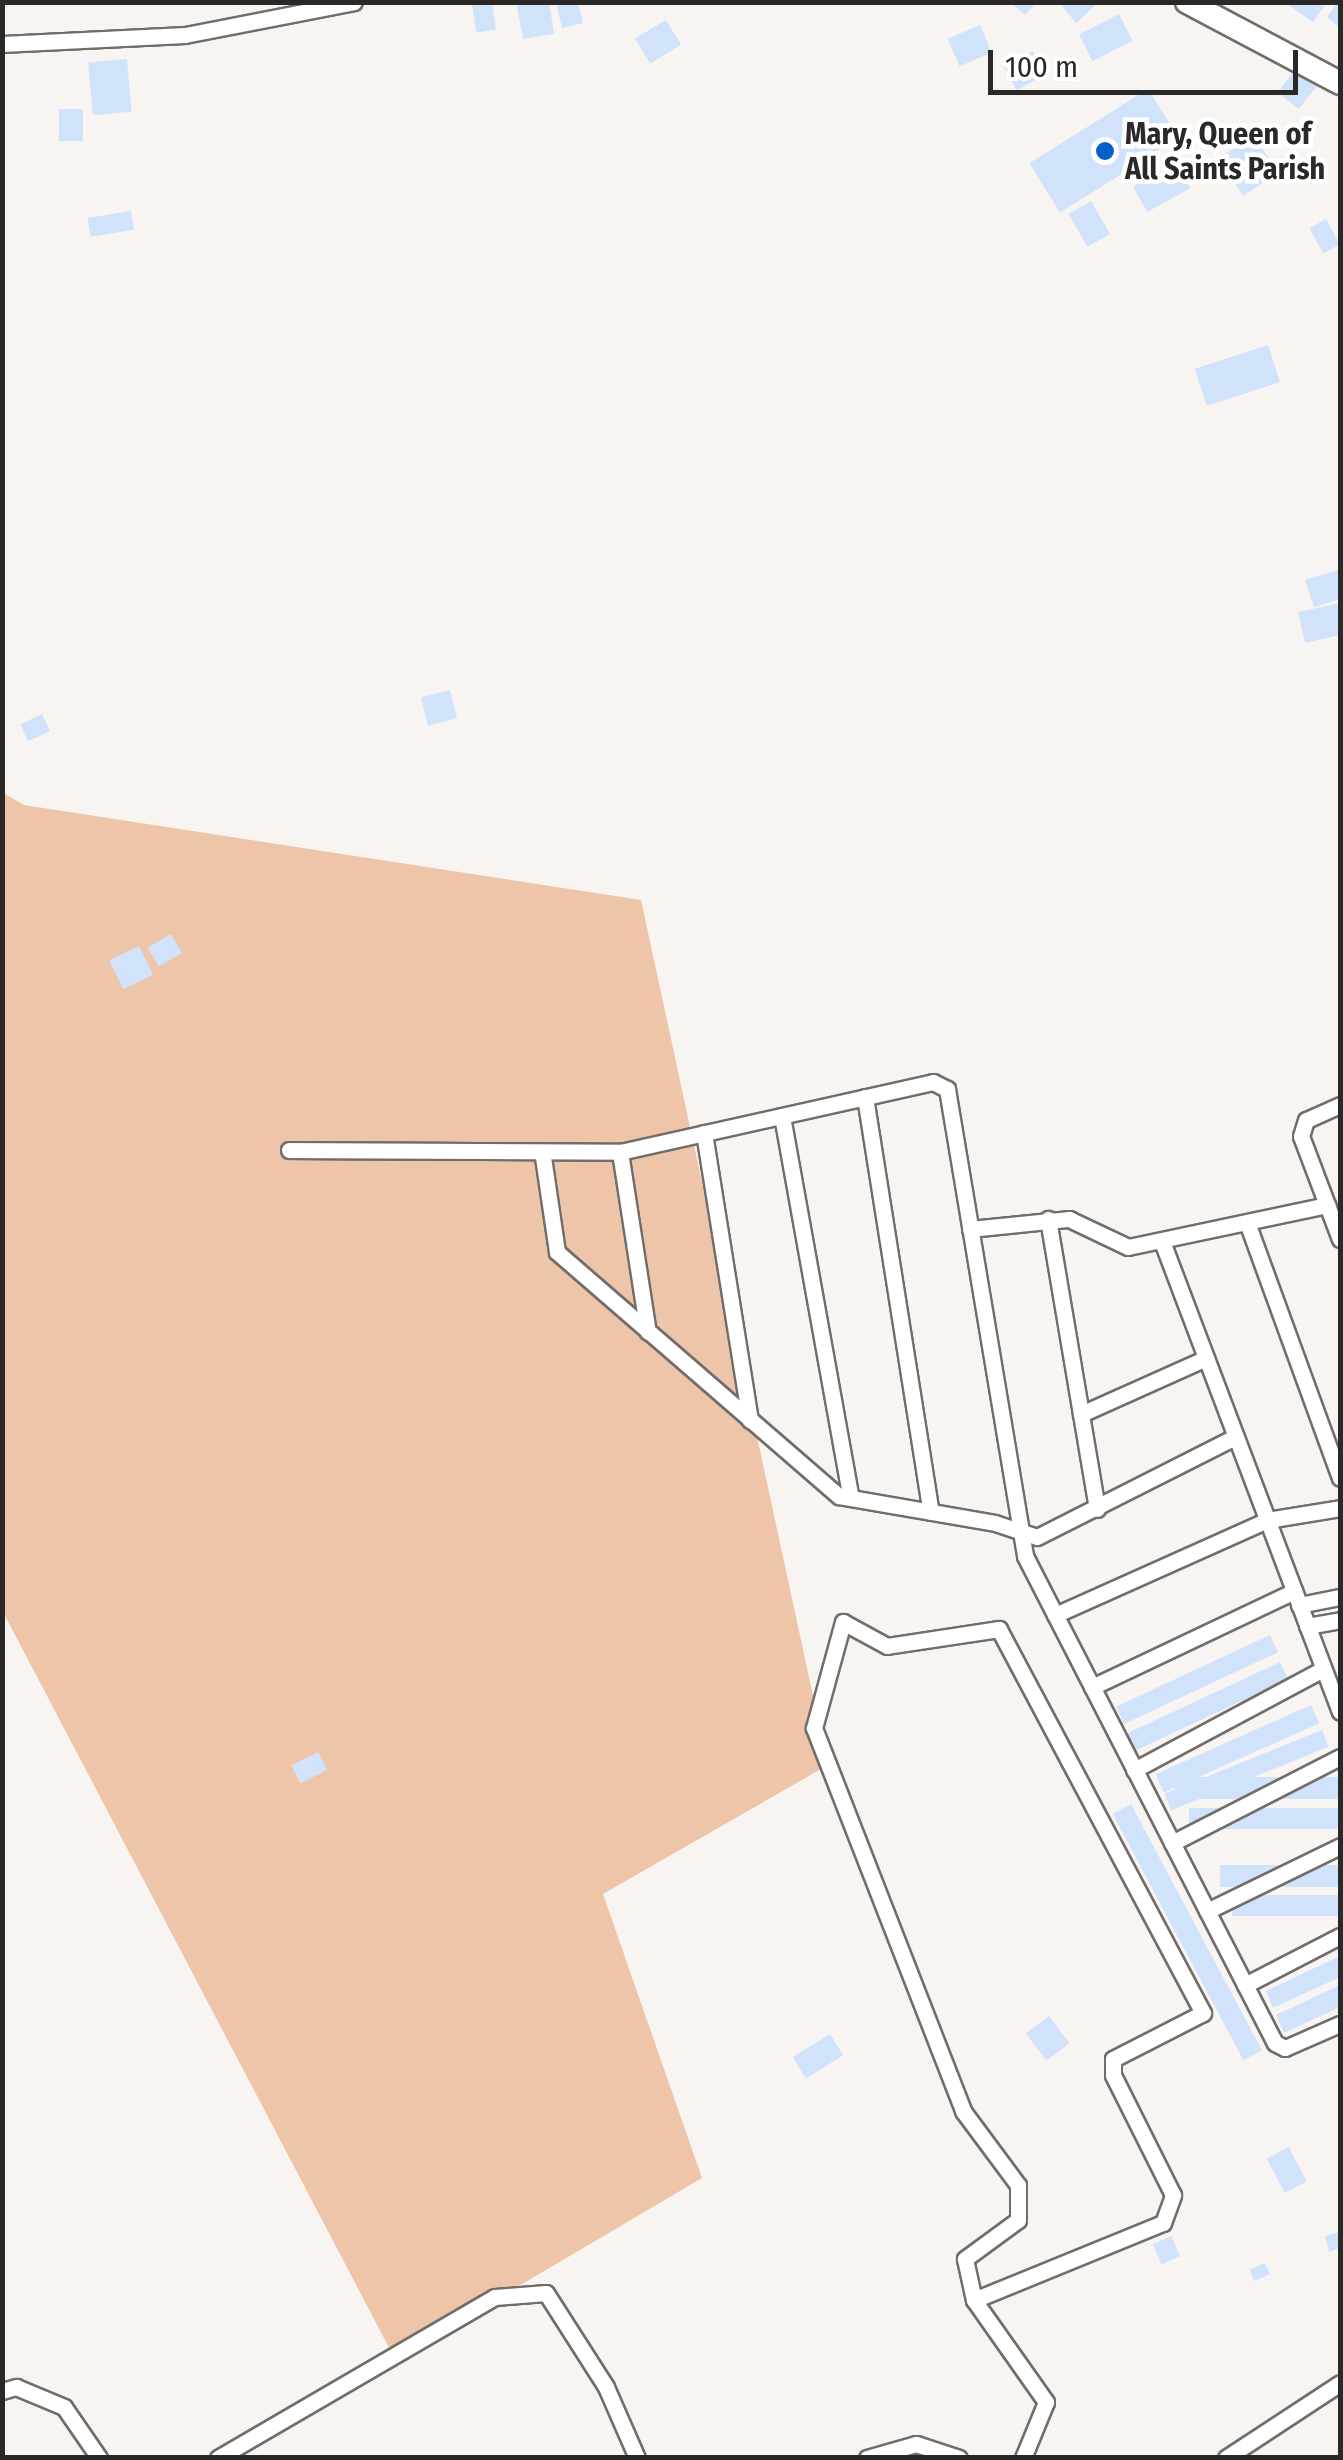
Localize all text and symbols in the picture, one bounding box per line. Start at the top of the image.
scale bar [993,30,1303,92]
text: 100 m [1005,49,1078,85]
place label: Mary, Queen of All Saints Parish [1125,116,1325,186]
marker: Mary, Queen of All Saints Parish [1094,140,1116,162]

